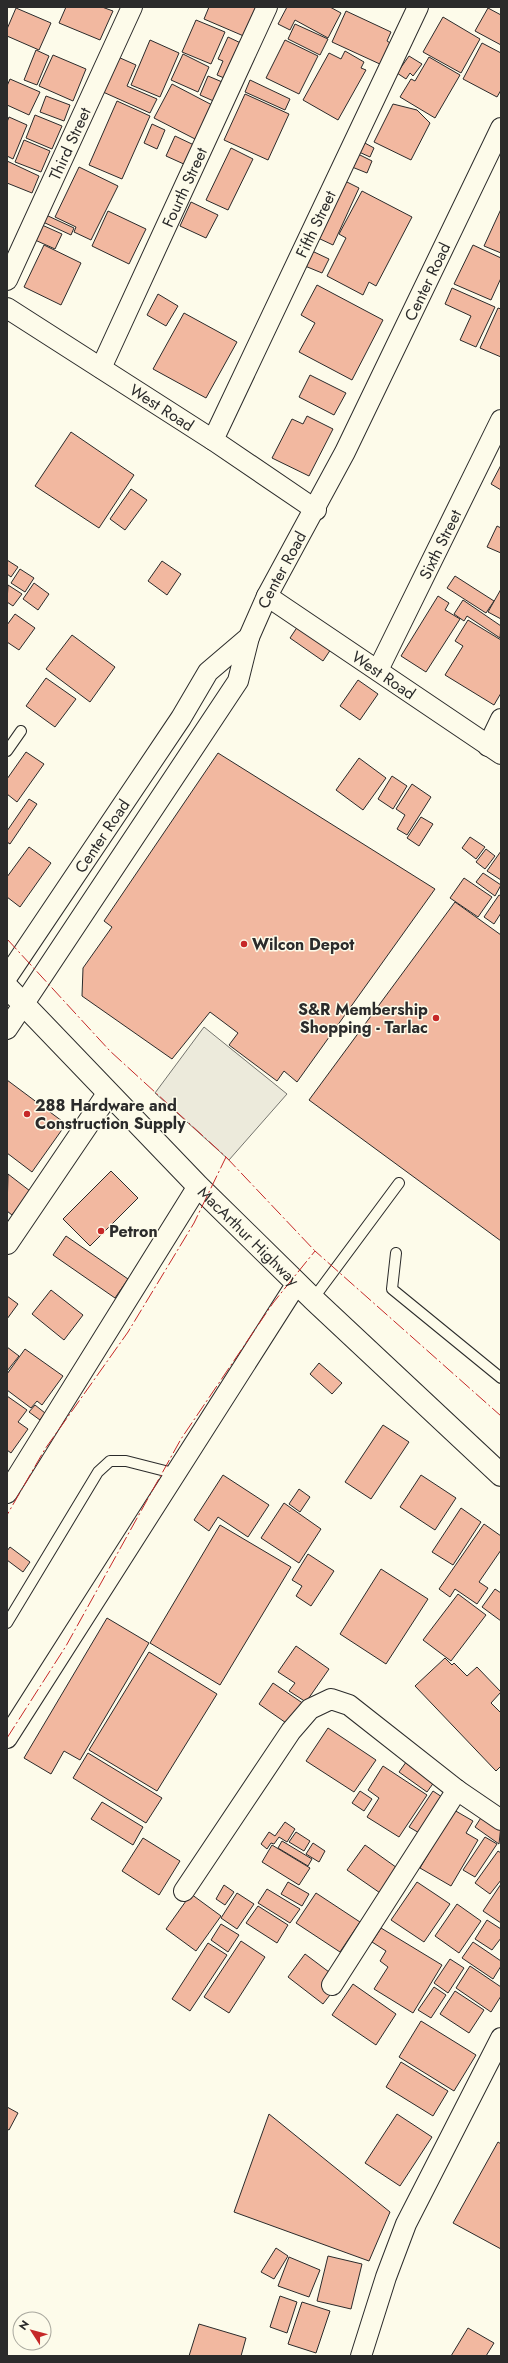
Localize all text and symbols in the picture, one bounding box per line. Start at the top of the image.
street label: Third Street [43,104,97,184]
street label: Fourth Street [156,144,213,231]
street label: Fifth Street [290,187,342,262]
street label: Center Road [399,239,456,325]
street label: West Road [125,378,198,437]
street label: Sixth Street [413,506,467,583]
street label: Center Road [252,527,312,612]
street label: West Road [347,646,420,705]
street label: Center Road [69,795,135,878]
place label: Wilcon Depot [252,933,355,956]
marker: Wilcon Depot [239,939,249,949]
place label: S&R Membership Shopping - Tarlac [298,998,428,1039]
marker: S&R Membership Shopping - Tarlac [431,1013,441,1023]
place label: 288 Hardware and Construction Supply [35,1094,186,1135]
marker: 288 Hardware and Construction Supply [22,1109,32,1119]
street label: MacArthur Highway [193,1181,305,1292]
place label: Petron [109,1220,158,1243]
marker: Petron [96,1226,106,1236]
north arrow [12,2311,52,2351]
text: N [15,2317,33,2333]

